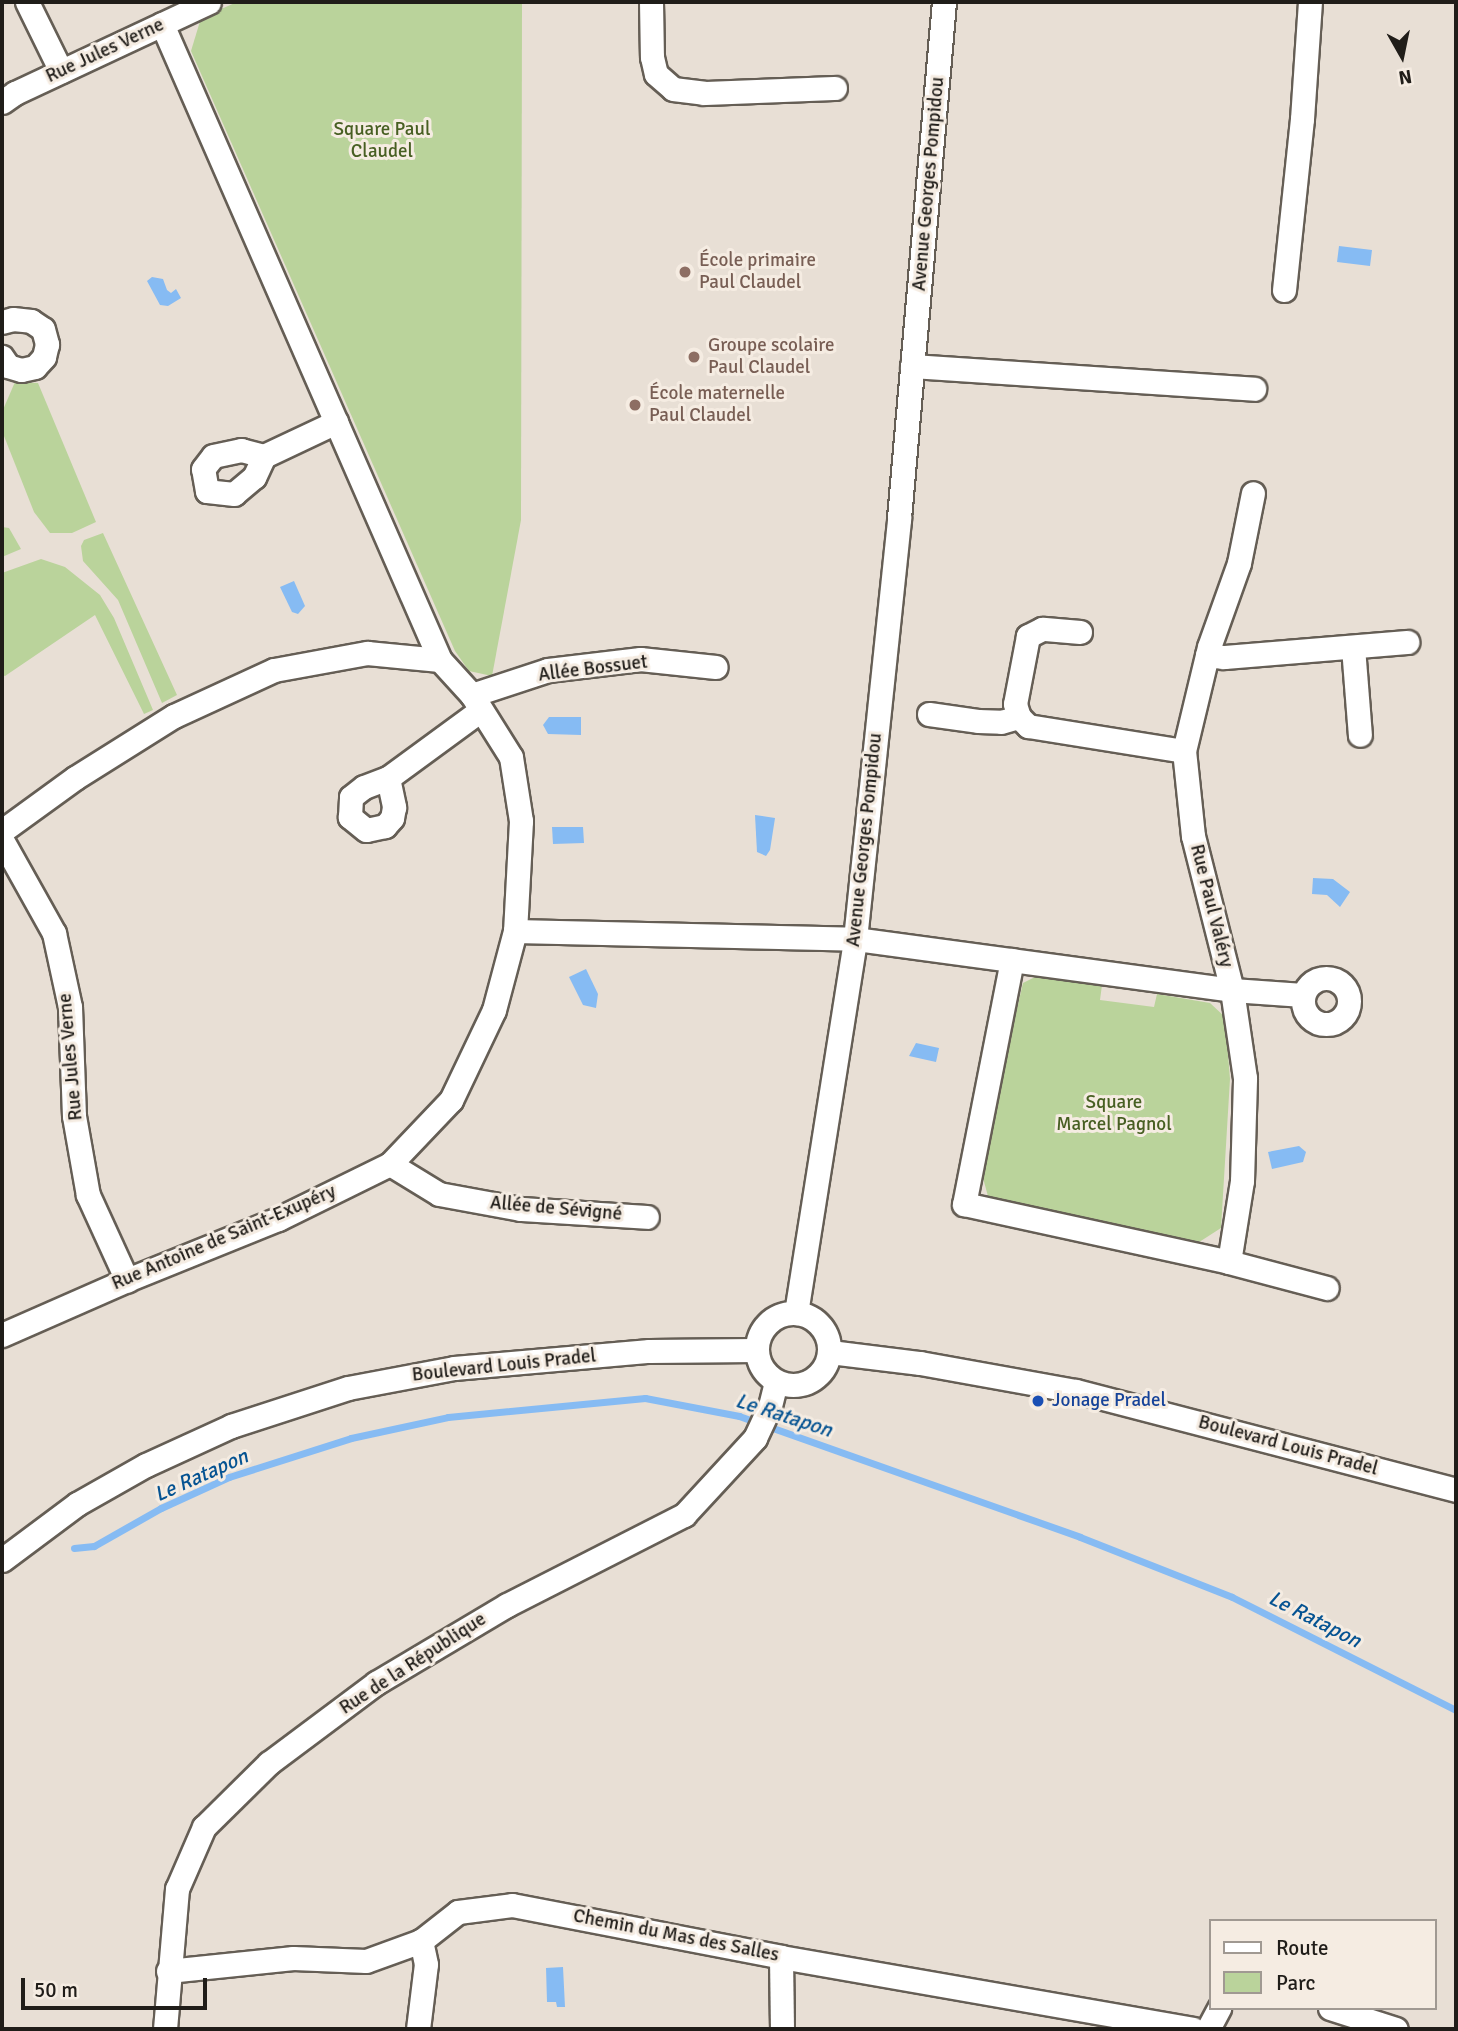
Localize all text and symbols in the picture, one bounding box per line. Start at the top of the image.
street label: Rue Jules Verne [42,14,168,88]
north arrow [1367,21,1437,91]
text: N [1397,64,1414,90]
street label: Avenue Georges Pompidou [908,76,950,292]
park label: Square Paul Claudel [334,119,430,163]
place label: École primaire Paul Claudel [699,250,816,294]
marker: École primaire Paul Claudel [677,264,693,280]
place label: Groupe scolaire Paul Claudel [708,335,834,379]
marker: Groupe scolaire Paul Claudel [686,349,702,365]
place label: École maternelle Paul Claudel [649,383,785,427]
marker: École maternelle Paul Claudel [627,397,643,413]
street label: Allée Bossuet [537,651,649,687]
street label: Avenue Georges Pompidou [842,732,888,948]
street label: Rue Paul Valéry [1185,842,1237,970]
street label: Rue Jules Verne [54,992,88,1122]
park label: Square Marcel Pagnol [1056,1092,1172,1136]
street label: Rue Antoine de Saint-Exupéry [109,1180,339,1296]
street label: Allée de Sévigné [489,1192,623,1226]
street label: Boulevard Louis Pradel [411,1345,597,1387]
water label: Le Ratapon [733,1388,835,1442]
place label: Jonage Pradel [1052,1390,1166,1412]
marker: Jonage Pradel [1030,1393,1046,1409]
street label: Boulevard Louis Pradel [1196,1411,1380,1481]
water label: Le Ratapon [150,1443,252,1507]
water label: Le Ratapon [1265,1585,1365,1653]
street label: Rue de la République [336,1608,490,1720]
street label: Chemin du Mas des Salles [571,1905,781,1967]
legend [1210,1919,1437,2010]
text: Route [1276,1935,1328,1961]
scale bar [24,1965,210,2009]
text: Parc [1276,1970,1315,1996]
text: 50 m [34,1977,78,2003]

